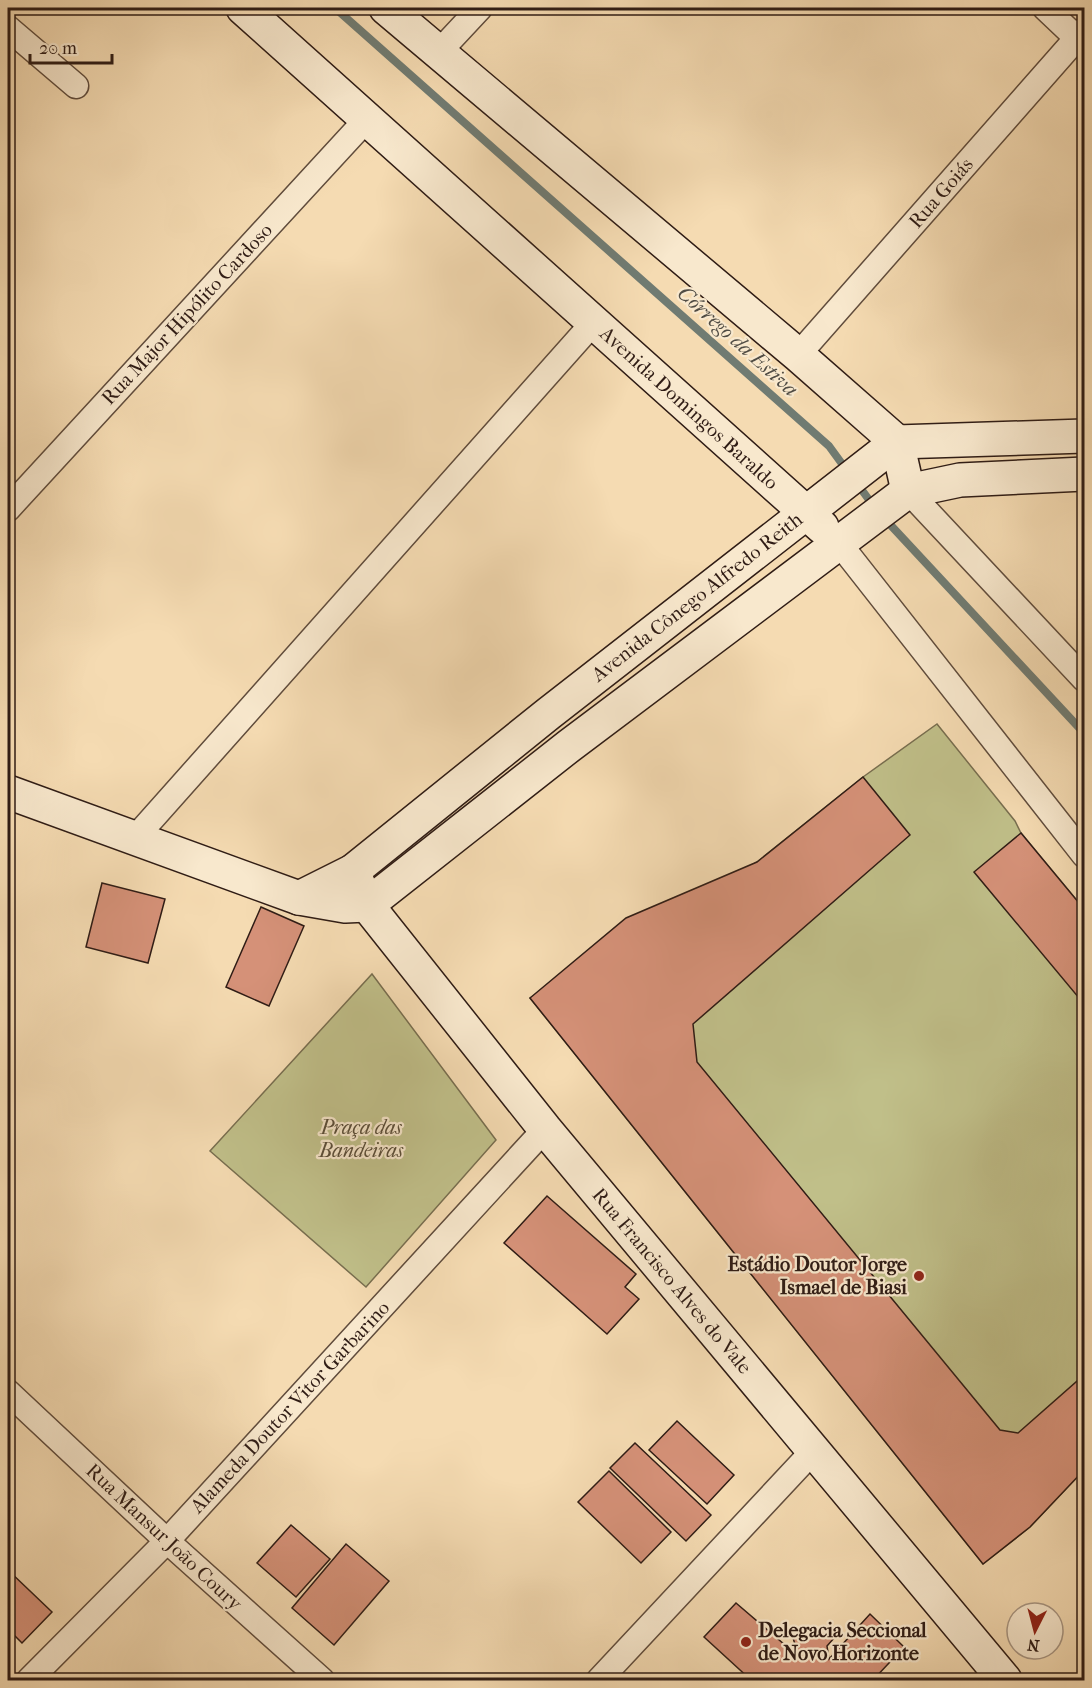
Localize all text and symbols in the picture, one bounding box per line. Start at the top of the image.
scale bar [30,27,112,65]
text: 20 m [39,38,77,59]
street label: Rua Goiás [904,153,978,233]
street label: Rua Major Hipólito Cardoso [97,219,277,409]
water label: Córrego da Estiva [673,281,803,401]
street label: Avenida Domingos Baraldo [594,321,783,494]
street label: Avenida Cônego Alfredo Reith [586,507,807,687]
park label: Praça das Bandeiras [318,1116,404,1162]
street label: Rua Francisco Alves do Vale [588,1183,757,1379]
place label: Estádio Doutor Jorge Ismael de Biasi [727,1253,908,1299]
marker: Estádio Doutor Jorge Ismael de Biasi [912,1269,926,1283]
street label: Alameda Doutor Vitor Garbarino [185,1296,394,1518]
street label: Rua Mansur João Coury [81,1459,248,1616]
north arrow [1005,1601,1065,1661]
place label: Delegacia Seccional de Novo Horizonte [758,1619,927,1665]
marker: Delegacia Seccional de Novo Horizonte [739,1635,753,1649]
text: N [1026,1635,1041,1656]

